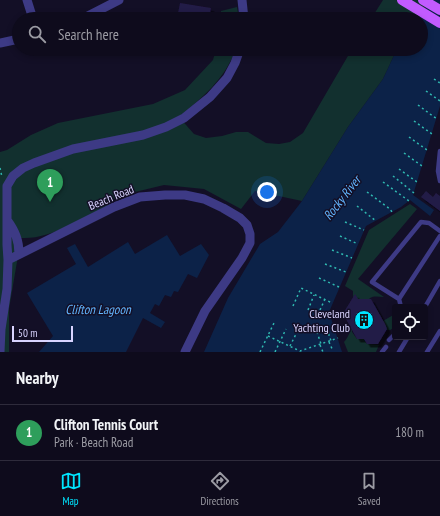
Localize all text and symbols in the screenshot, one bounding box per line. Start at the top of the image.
search box [12,12,428,56]
icon: search [26,23,48,45]
text: Search here [58,25,119,44]
pin: 1 [37,169,63,202]
water label: Rocky River [320,171,366,223]
street label: Beach Road [86,181,136,213]
your location [257,182,277,202]
water label: Clifton Lagoon [65,301,132,318]
map controls [392,304,428,340]
button: locate [392,304,428,340]
place label: Cleveland Yachting Club [293,306,350,335]
building icon: Cleveland Yachting Club [353,309,375,331]
scale bar [12,324,73,343]
text: 50 m [18,326,37,340]
text: Nearby [16,367,59,389]
text: Clifton Tennis Court [54,415,158,434]
text: 1 [26,424,32,441]
text: 180 m [395,424,424,441]
text: Park · Beach Road [54,434,133,451]
tab: Map [60,470,82,508]
tab: Directions [201,470,239,508]
tab: Saved [358,470,380,508]

